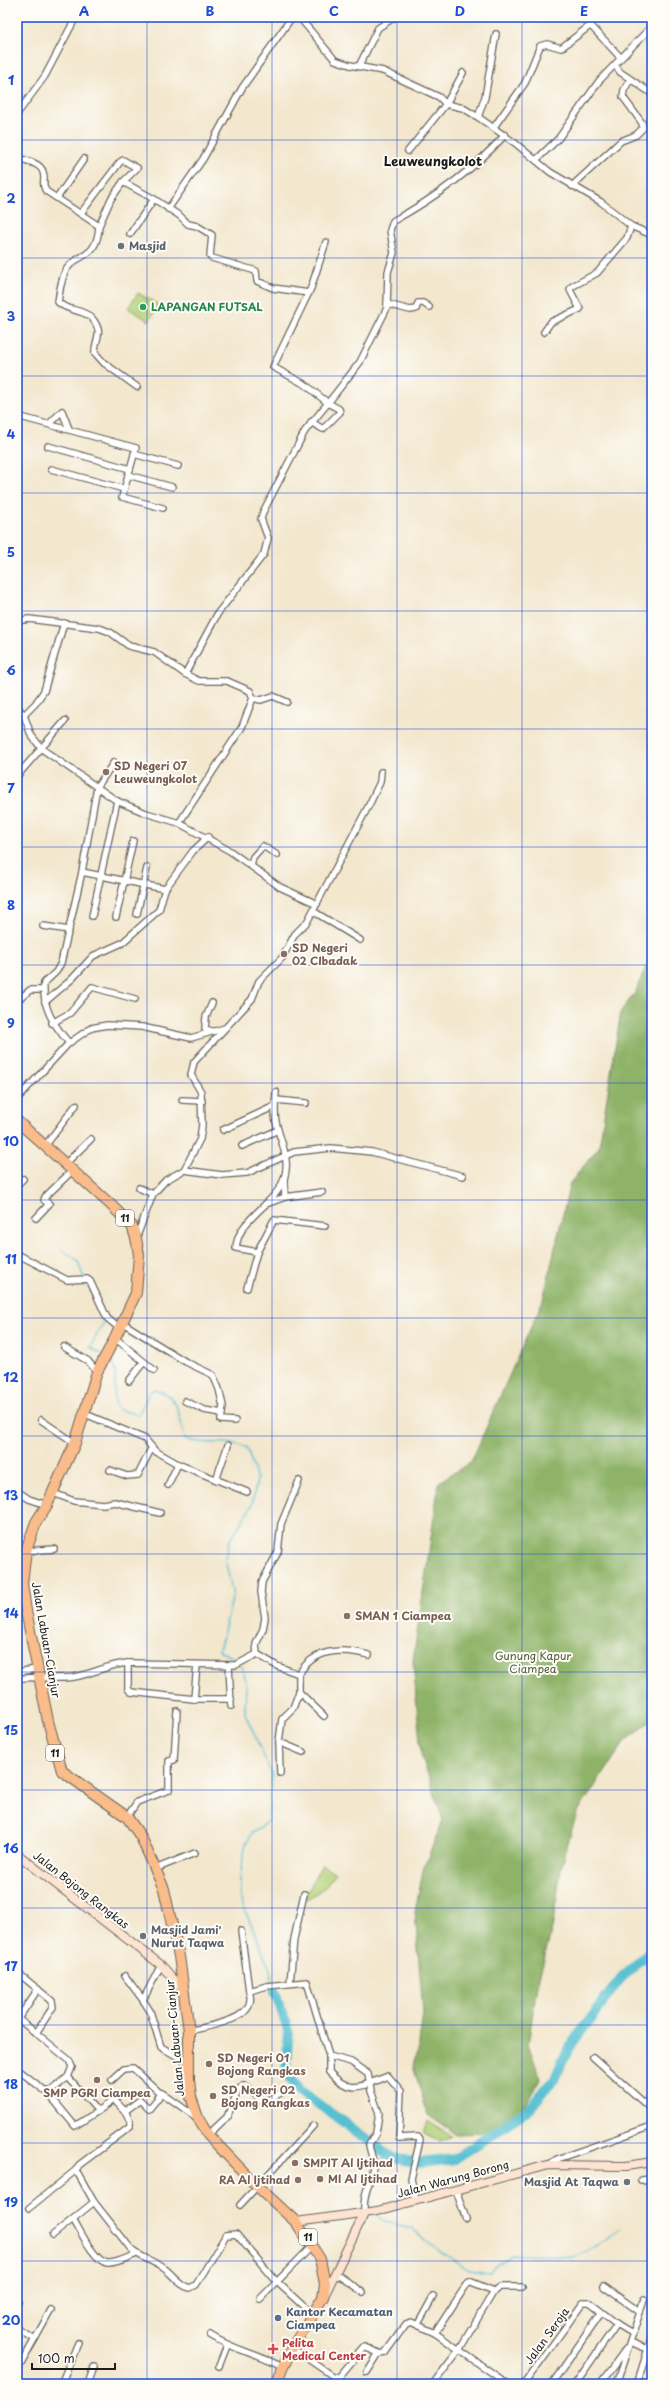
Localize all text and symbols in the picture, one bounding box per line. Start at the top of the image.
text: A [79,1,89,20]
text: B [206,1,215,20]
text: C [329,1,339,20]
text: D [455,1,465,20]
text: E [580,1,588,20]
text: 1 [8,70,14,89]
district label: Leuweungkolot [384,151,482,170]
text: 2 [6,188,16,207]
place label: Masjid [129,237,166,254]
marker: Masjid [116,241,126,251]
place label: LAPANGAN FUTSAL [151,298,263,315]
marker: LAPANGAN FUTSAL [138,302,148,312]
text: 3 [7,306,16,325]
text: 4 [7,424,16,443]
text: 5 [7,542,15,561]
text: 6 [6,660,16,679]
place label: SD Negeri 07 Leuweungkolot [114,757,197,787]
marker: SD Negeri 07 Leuweungkolot [101,767,111,777]
text: 7 [7,778,15,797]
text: 8 [7,895,15,914]
place label: SD Negeri 02 CIbadak [292,939,358,969]
marker: SD Negeri 02 CIbadak [279,949,289,959]
text: 9 [7,1013,15,1032]
text: 10 [3,1131,19,1150]
road number: 11 [116,1210,134,1226]
text: 11 [5,1249,17,1268]
text: 12 [3,1367,19,1386]
text: 13 [4,1485,19,1504]
street label: Jalan Labuan-Cianjur [28,1581,65,1700]
text: 14 [3,1603,19,1622]
place label: SMAN 1 Ciampea [355,1607,452,1624]
marker: SMAN 1 Ciampea [342,1611,352,1621]
park label: Gunung Kapur Ciampea [495,1647,571,1677]
text: 15 [4,1720,18,1739]
road number: 11 [46,1745,64,1761]
text: 16 [3,1838,19,1857]
street label: Jalan Bojong Rangkas [30,1847,133,1933]
place label: Masjid Jami' Nurut Taqwa [151,1921,225,1951]
marker: Masjid Jami' Nurut Taqwa [138,1931,148,1941]
text: 17 [4,1956,18,1975]
street label: Jalan Labuan-Cianjur [161,1978,188,2097]
place label: SD Negeri 01 Bojong Rangkas [217,2049,306,2079]
marker: SD Negeri 01 Bojong Rangkas [204,2059,214,2069]
text: 18 [4,2074,18,2093]
marker: SMP PGRI Ciampea [92,2075,102,2085]
place label: SD Negeri 02 Bojong Rangkas [221,2081,310,2111]
place label: SMP PGRI Ciampea [43,2084,151,2101]
marker: SD Negeri 02 Bojong Rangkas [208,2091,218,2101]
place label: SMPIT Al Ijtihad [303,2154,393,2171]
street label: Jalan Warung Borong [395,2155,511,2202]
marker: SMPIT Al Ijtihad [290,2158,300,2168]
place label: MI Al Ijtihad [328,2170,397,2187]
place label: RA Al Ijtihad [219,2171,290,2188]
place label: Masjid At Taqwa [524,2173,620,2190]
marker: MI Al Ijtihad [315,2174,325,2184]
marker: RA Al Ijtihad [293,2175,303,2185]
marker: Masjid At Taqwa [622,2177,632,2187]
text: 19 [4,2192,18,2211]
road number: 11 [299,2229,317,2245]
place label: Kantor Kecamatan Ciampea [286,2303,393,2333]
street label: Jalan Seroja [520,2304,573,2368]
text: 20 [2,2310,21,2329]
marker: Kantor Kecamatan Ciampea [273,2313,283,2323]
place label: Pelita Medical Center [282,2334,367,2364]
marker: Pelita Medical Center [267,2343,279,2355]
scale bar [32,2345,115,2371]
text: 100 m [38,2349,75,2367]

